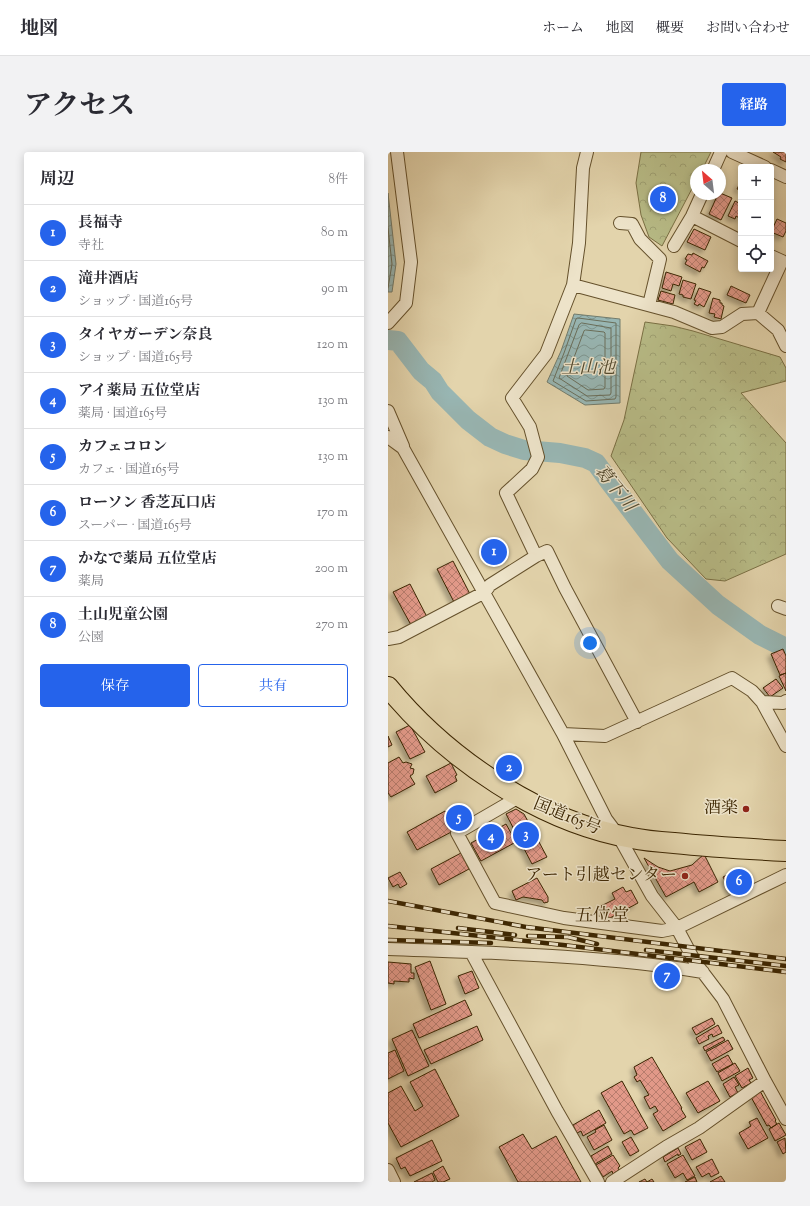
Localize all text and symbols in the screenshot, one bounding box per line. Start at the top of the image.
text: 地図 [20,16,58,43]
text: ホーム [542,19,584,39]
text: 地図 [606,19,634,39]
text: 概要 [656,19,684,39]
text: お問い合わせ [706,19,790,39]
button: 経路 [722,83,786,126]
text: アクセス [24,87,135,127]
north arrow [690,164,726,200]
map controls [738,164,774,272]
button: + [738,164,774,200]
text: 周辺 [40,168,74,192]
text: 8件 [328,171,348,189]
pin: 8 [650,184,676,214]
button: − [738,200,774,236]
text: 長福寺 [78,213,123,234]
text: 1 [51,224,55,242]
text: 80 m [321,224,348,242]
button: locate [738,236,774,272]
text: 寺社 [78,237,104,255]
text: 滝井酒店 [78,269,138,290]
text: 2 [50,280,56,298]
text: 90 m [321,280,348,298]
text: ショップ · 国道165号 [78,293,193,311]
text: タイヤガーデン奈良 [78,325,212,346]
text: 3 [50,336,56,354]
text: 120 m [317,336,348,354]
text: ショップ · 国道165号 [78,349,193,367]
water label: 土山池 [561,356,617,382]
text: アイ薬局 五位堂店 [78,381,200,402]
text: 4 [50,392,56,410]
text: 130 m [318,392,348,410]
text: 薬局 · 国道165号 [78,405,167,423]
text: カフェコロン [78,437,167,458]
text: 5 [51,448,55,466]
text: 130 m [318,448,348,466]
water label: 葛下川 [587,460,642,520]
text: カフェ · 国道165号 [78,461,180,479]
text: ローソン 香芝瓦口店 [78,493,216,514]
text: 6 [50,504,56,522]
text: 170 m [317,504,348,522]
text: スーパー · 国道165号 [78,517,192,535]
pin: 1 [481,537,507,567]
text: かなで薬局 五位堂店 [78,549,216,570]
text: 7 [50,560,56,578]
text: 200 m [315,560,348,578]
text: 薬局 [78,573,104,591]
text: 土山児童公園 [78,605,168,626]
text: 8 [50,616,56,634]
text: 270 m [315,616,348,634]
text: 公園 [78,629,104,647]
your location [580,633,600,653]
button: 保存 [40,664,190,707]
button: 共有 [198,664,348,707]
pin: 2 [496,753,522,783]
street label: 国道165号 [530,793,604,841]
place label: 酒楽 [704,797,738,821]
pin: 5 [446,803,472,833]
marker: 酒楽 [741,804,751,814]
pin: 3 [513,820,539,850]
pin: 4 [478,822,504,852]
place label: アート引越センター [525,864,677,888]
pin: 6 [726,867,752,897]
marker: アート引越センター [680,871,690,881]
district label: 五位堂 [575,904,629,930]
pin: 7 [654,961,680,991]

